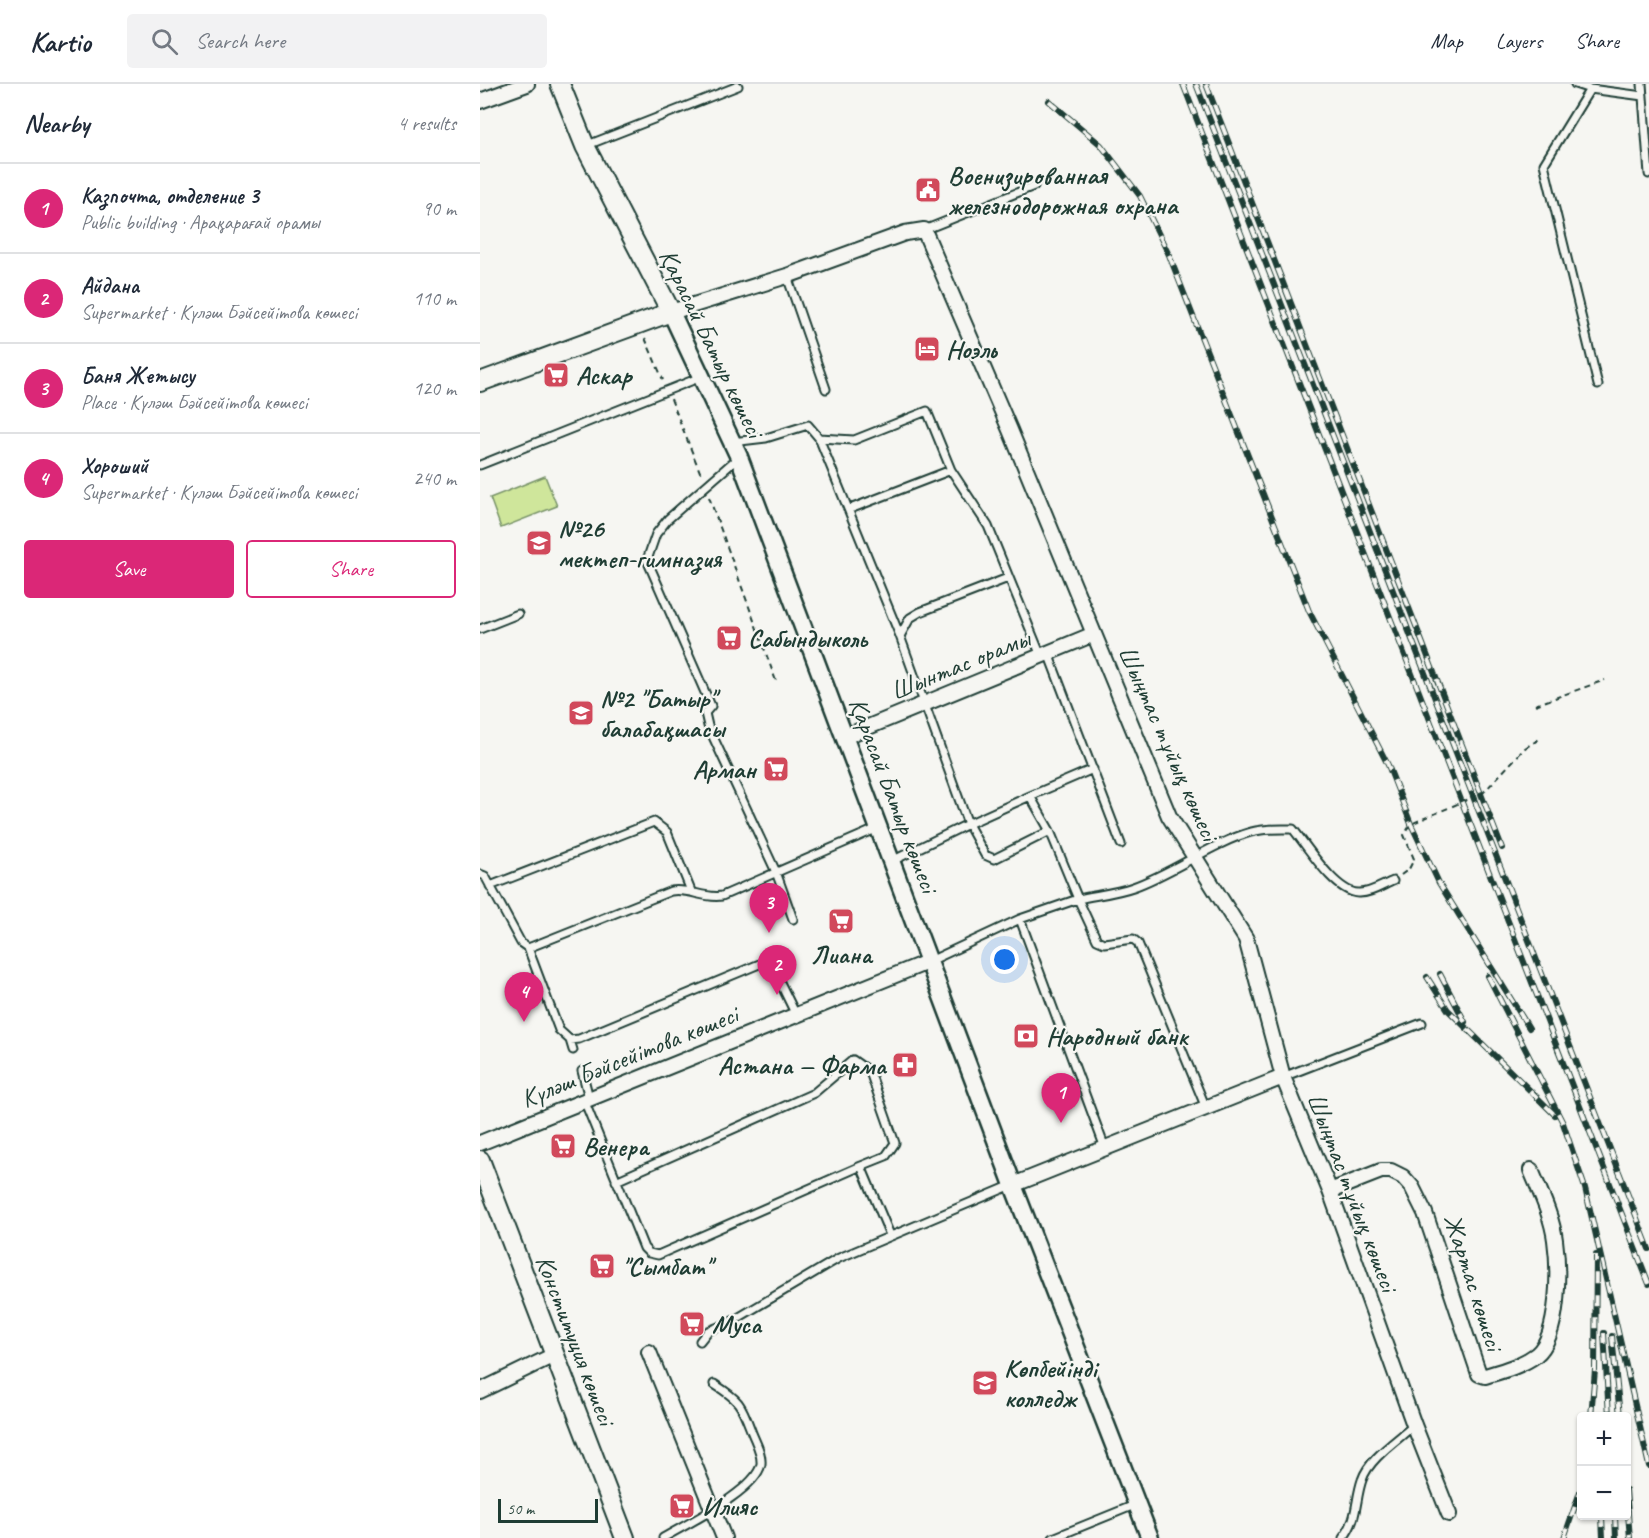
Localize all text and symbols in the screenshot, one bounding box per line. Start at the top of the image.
search box [127,14,547,68]
text: Kartio [30,24,91,59]
icon: search [148,25,181,58]
text: Search here [196,27,285,55]
text: Map [1430,28,1463,54]
text: Layers [1496,28,1542,54]
text: Share [1575,28,1619,54]
text: Nearby [24,107,89,140]
text: 4 results [397,111,456,136]
place label: Военизированная железнодорожная охрана [948,159,1180,222]
public building icon: Военизированная железнодорожная охрана [913,175,943,205]
text: Казпочта, отделение 3 [81,182,259,210]
text: 1 [39,196,48,221]
text: 90 m [422,196,456,221]
text: Public building · Арақарағай орамы [81,210,320,235]
street label: Қарасай Батыр көшесі [652,243,773,446]
text: Айдана [81,272,139,300]
text: 2 [39,286,48,311]
text: 110 m [413,286,456,311]
text: Supermarket · Күләш Бәйсейітова көшесі [81,300,357,325]
place label: Ноэль [946,333,999,366]
hotel icon: Ноэль [912,334,942,364]
place label: Аскар [576,359,634,392]
supermarket icon: Аскар [541,360,571,390]
text: Баня Жетысу [81,362,195,390]
text: 3 [39,376,48,401]
text: 120 m [413,376,456,401]
text: Place · Күләш Бәйсейітова көшесі [81,390,307,415]
text: Хороший [81,452,148,480]
text: 4 [39,466,48,491]
text: 240 m [413,466,456,491]
text: Supermarket · Күләш Бәйсейітова көшесі [81,480,357,505]
place label: №26 мектеп-гимназия [558,512,723,575]
school or university icon: №26 мектеп-гимназия [524,528,554,558]
button: Save [24,540,234,598]
button: Share [246,540,456,598]
street label: Шынтас орамы [886,621,1037,707]
place label: Сабындыколь [748,622,869,655]
supermarket icon: Сабындыколь [714,623,744,653]
street label: Шыңтас тұйық көшесі [1111,641,1228,849]
place label: №2 "Батыр" балабақшасы [600,682,727,745]
street label: Қарасай Батыр көшесі [841,693,947,900]
school or university icon: №2 "Батыр" балабақшасы [566,698,596,728]
place label: Арман [693,753,758,786]
supermarket icon: Арман [761,754,791,784]
pin: 3 [750,884,788,933]
supermarket icon: Лиана [826,906,856,936]
place label: Лиана [810,938,874,971]
your location [990,945,1019,974]
pin: 2 [758,946,796,995]
pin: 4 [504,972,543,1022]
street label: Күләш Бәйсейітова көшесі [516,997,746,1115]
place label: Народный банк [1046,1020,1190,1053]
bank icon: Народный банк [1011,1021,1041,1051]
place label: Астана — Фарма [718,1049,888,1082]
pharmacy icon: Астана — Фарма [890,1050,920,1080]
pin: 1 [1042,1074,1080,1123]
street label: Шыңтас тұйық көшесі [1300,1088,1407,1299]
place label: Венера [583,1130,651,1163]
supermarket icon: Венера [548,1131,578,1161]
street label: Жартас көшесі [1436,1210,1512,1358]
place label: "Сымбат" [622,1250,717,1283]
street label: Конституция көшесі [528,1251,624,1433]
supermarket icon: "Сымбат" [587,1251,617,1281]
place label: Муса [712,1308,763,1341]
supermarket icon: Муса [677,1309,707,1339]
place label: Көпбейінді колледж [1004,1352,1100,1415]
school or university icon: Көпбейінді колледж [970,1368,1000,1398]
map controls [1577,1412,1631,1520]
button: + [1577,1412,1631,1466]
button: − [1577,1466,1631,1520]
place label: Илияс [702,1490,758,1523]
supermarket icon: Илияс [667,1491,697,1521]
scale bar [498,1496,598,1524]
text: 50 m [507,1499,534,1519]

